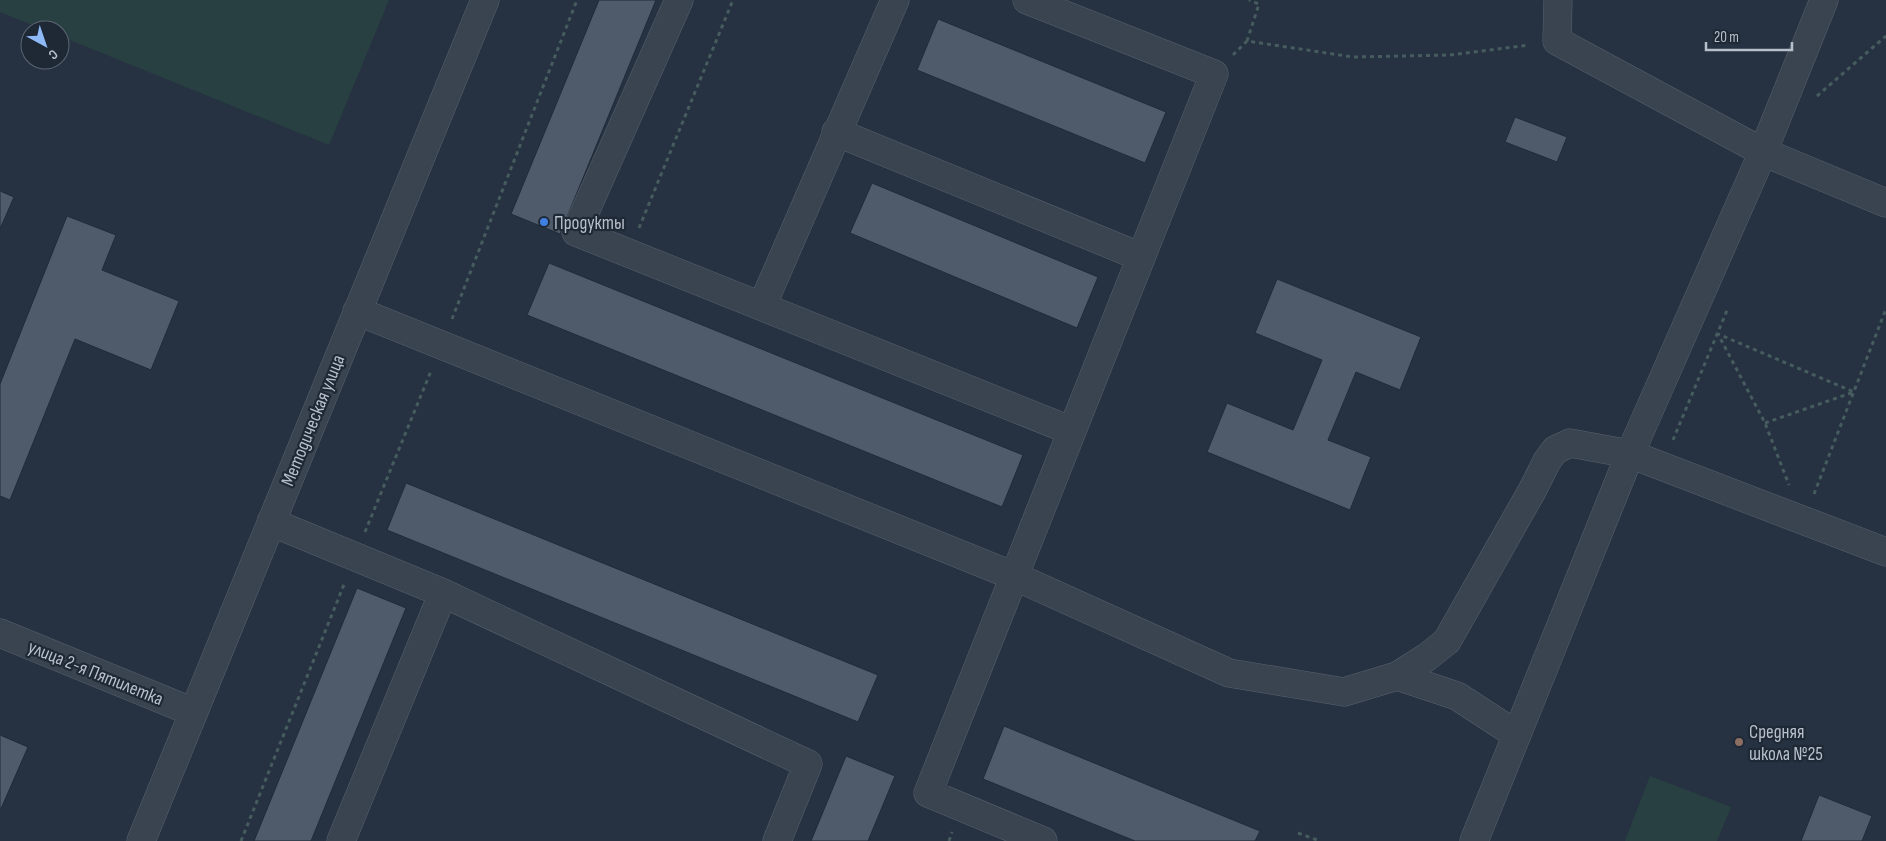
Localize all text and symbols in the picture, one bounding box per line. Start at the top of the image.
north arrow [20,20,70,70]
scale bar [1706,20,1792,52]
text: 20 m [1714,28,1739,47]
text: С [45,46,61,63]
place label: Продукты [554,212,625,235]
marker: Продукты [538,216,550,228]
street label: Методическая улица [277,352,350,490]
street label: улица 2-я Пятилетка [25,636,166,711]
place label: Средняя школа №25 [1749,721,1823,766]
marker: Средняя школа №25 [1733,736,1745,748]

